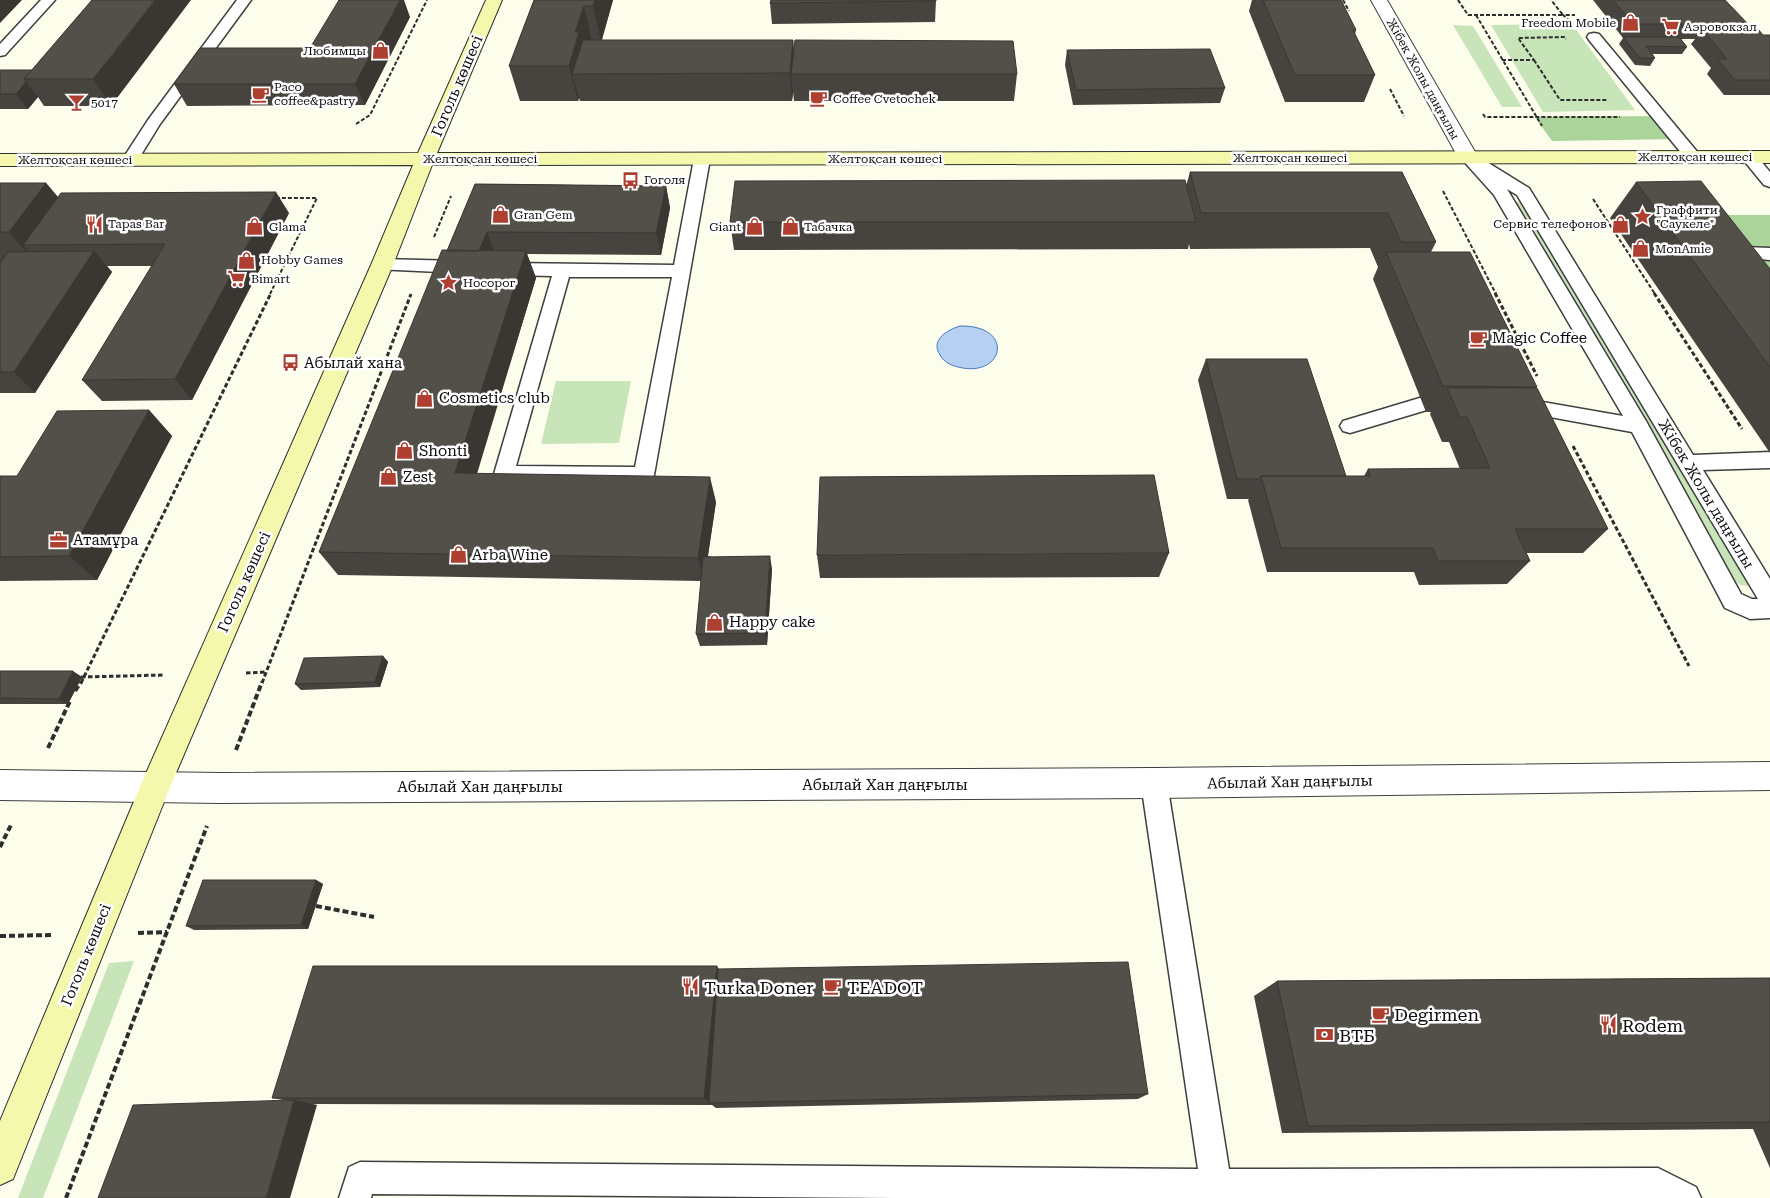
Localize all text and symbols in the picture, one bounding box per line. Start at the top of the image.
shop icon: Freedom Mobile [1620,13,1640,33]
street label: Жібек Жолы даңғылы [1384,16,1462,142]
place label: Freedom Mobile [1521,16,1616,30]
supermarket icon: Аэровокзал [1660,17,1680,37]
place label: Аэровокзал [1684,20,1757,34]
street label: Гоголь көшесі [428,32,487,139]
shop icon: Любимцы [370,41,390,61]
place label: Любимцы [303,44,366,58]
place label: Paco coffee&pastry [274,80,356,108]
cafe icon: Paco coffee&pastry [250,84,270,104]
cafe icon: Coffee Cvetochek [809,89,829,109]
place label: Coffee Cvetochek [833,92,937,106]
bar icon: 5017 [67,93,87,113]
place label: 5017 [91,96,118,110]
street label: Желтоқсан көшесі [1638,150,1752,164]
street label: Желтоқсан көшесі [1233,151,1347,165]
street label: Желтоқсан көшесі [423,152,537,166]
street label: Желтоқсан көшесі [828,152,942,166]
street label: Желтоқсан көшесі [18,153,132,167]
bus stop icon: Гоголя [620,170,640,190]
place label: Гоголя [644,173,686,187]
place label: Граффити "Саукеле" [1656,203,1718,231]
shop icon: Gran Gem [490,205,510,225]
place icon: Граффити "Саукеле" [1632,207,1652,227]
place label: Gran Gem [514,208,573,222]
restaurant icon: Tapas Bar [84,214,104,234]
shop icon: Сервис телефонов [1611,214,1631,234]
place label: Tapas Bar [108,217,164,231]
shop icon: Glama [245,217,265,237]
shop icon: Giant [745,217,765,237]
shop icon: Табачка [780,217,800,237]
place label: Сервис телефонов [1493,217,1607,231]
place label: Glama [269,220,306,234]
place label: Giant [709,220,742,234]
place label: Табачка [804,220,853,234]
shop icon: MonAmie [1631,239,1651,259]
place label: MonAmie [1655,242,1712,256]
shop icon: Hobby Games [237,250,257,270]
place label: Hobby Games [261,253,343,267]
supermarket icon: Bimart [227,269,247,289]
place label: Bimart [251,272,290,286]
place icon: Носорог [439,273,459,293]
place label: Носорог [463,276,516,290]
cafe icon: Magic Coffee [1468,328,1488,348]
place label: Magic Coffee [1492,329,1587,347]
bus stop icon: Абылай хана [280,353,300,373]
place label: Абылай хана [304,354,402,372]
shop icon: Cosmetics club [415,388,435,408]
place label: Cosmetics club [439,389,550,407]
street label: Жібек Жолы даңғылы [1654,416,1758,572]
shop icon: Shonti [395,441,415,461]
place label: Shonti [419,442,468,460]
shop icon: Zest [379,467,399,487]
place label: Zest [403,468,434,486]
street label: Гоголь көшесі [214,529,274,635]
office icon: Атамұра [49,530,69,550]
place label: Атамұра [73,531,138,549]
shop icon: Arba Wine [448,545,468,565]
place label: Arba Wine [472,546,548,564]
shop icon: Happy cake [705,612,725,632]
place label: Happy cake [729,613,815,631]
street label: Абылай Хан даңғылы [1207,772,1373,792]
street label: Абылай Хан даңғылы [802,776,968,794]
street label: Абылай Хан даңғылы [397,778,563,796]
street label: Гоголь көшесі [57,901,115,1009]
restaurant icon: Turka Doner [680,977,700,997]
place label: Turka Doner [704,977,814,998]
cafe icon: TEADOT [823,977,843,997]
place label: TEADOT [847,977,923,998]
cafe icon: Degirmen [1370,1004,1390,1024]
place label: Degirmen [1394,1004,1479,1025]
restaurant icon: Rodem [1598,1015,1618,1035]
place label: Rodem [1622,1015,1683,1036]
bank icon: ВТБ [1315,1025,1335,1045]
place label: ВТБ [1339,1025,1374,1046]

